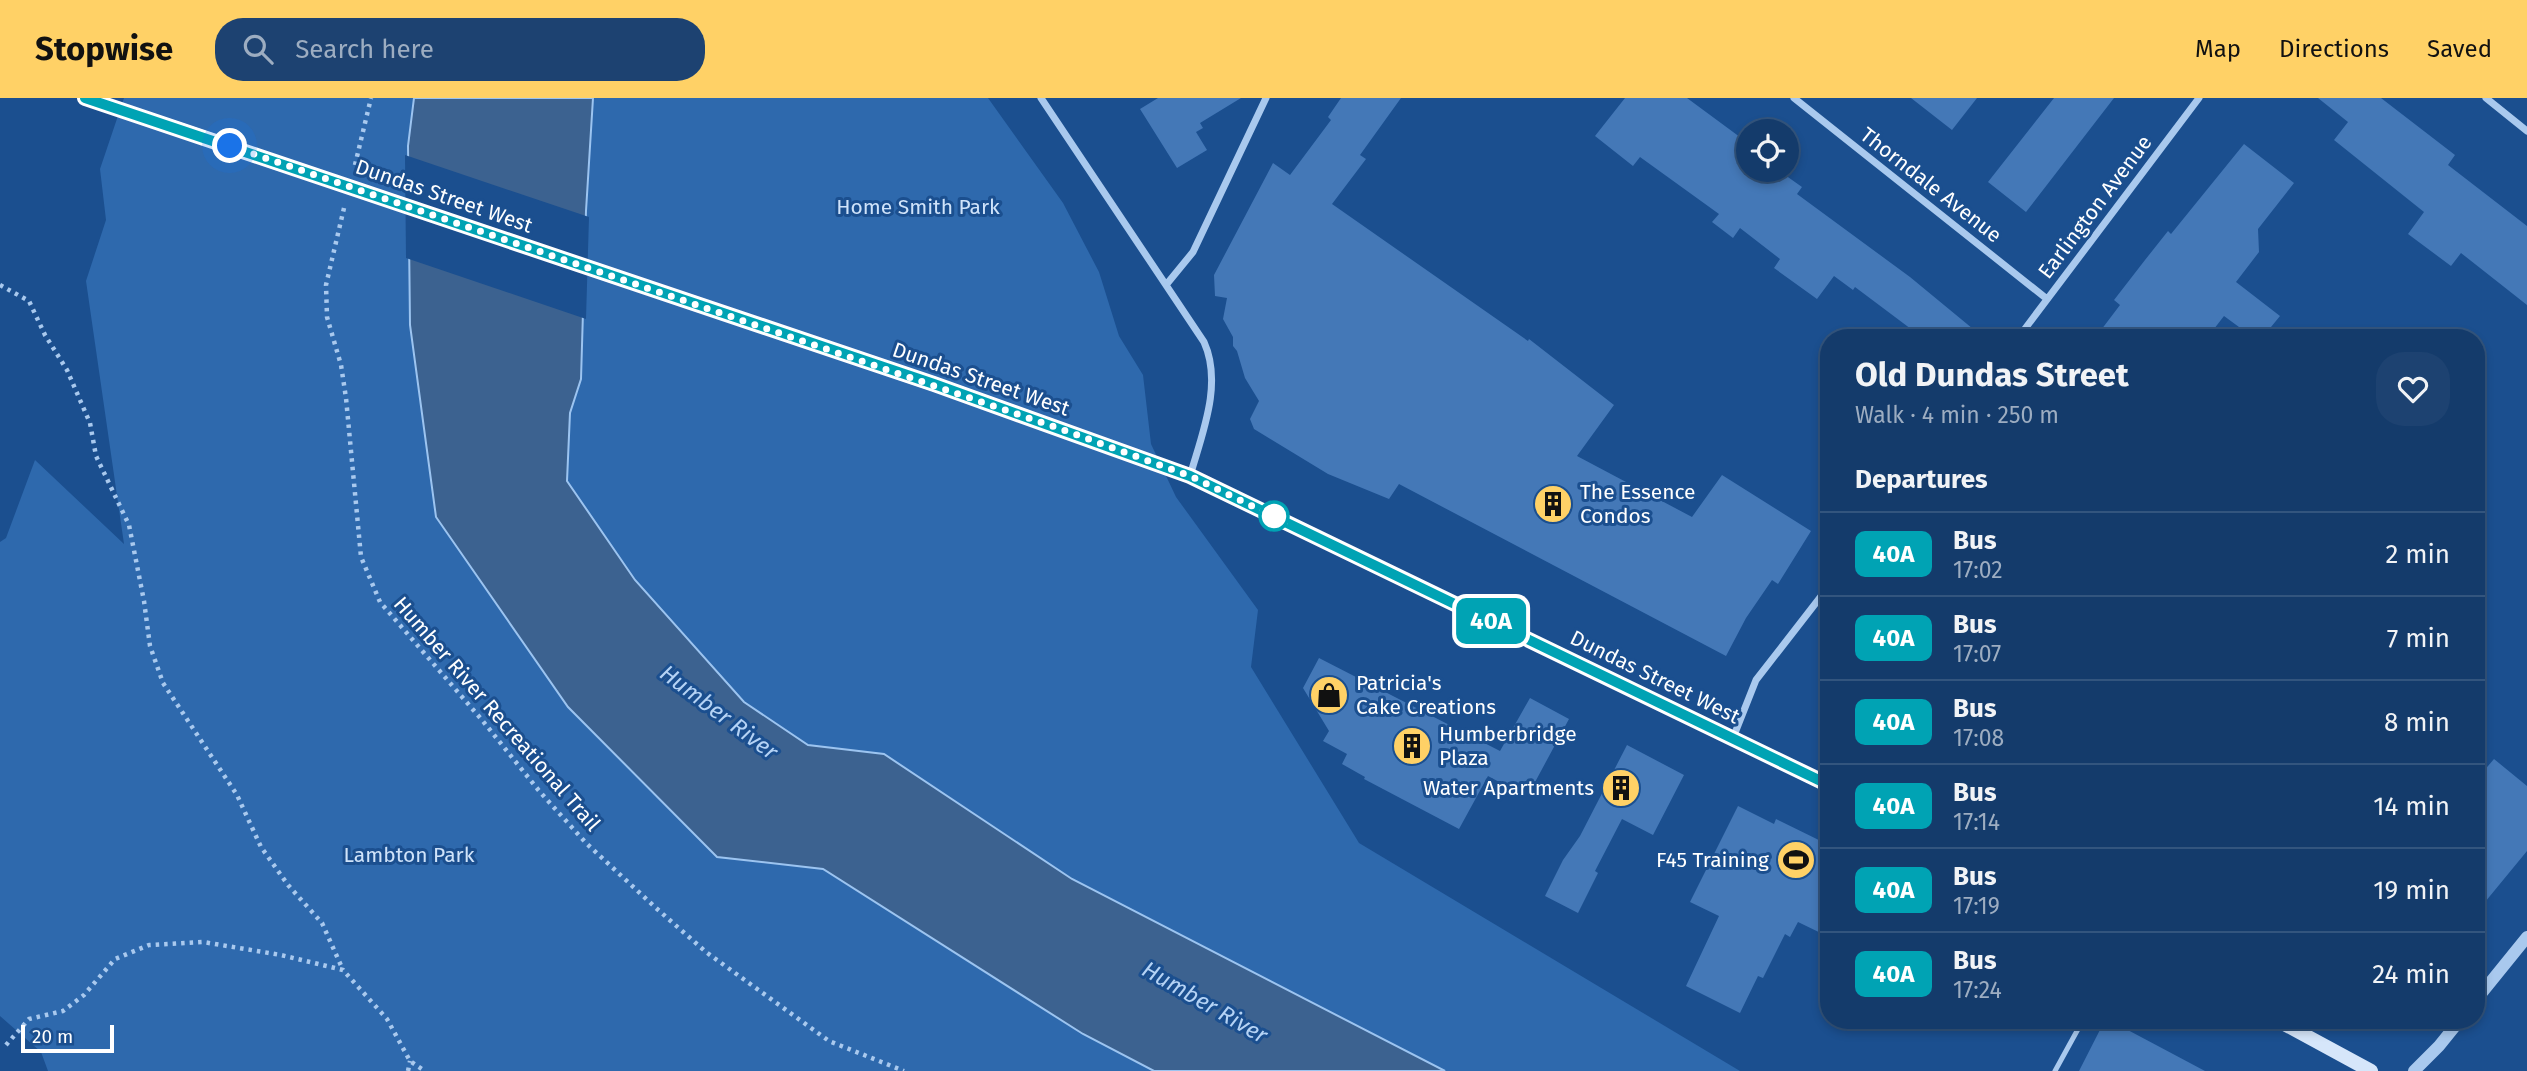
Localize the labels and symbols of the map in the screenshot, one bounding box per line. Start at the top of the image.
street label: Thorndale Avenue [1855,122,2007,248]
your location [212,128,247,163]
street label: Earlington Avenue [2033,130,2157,284]
street label: Dundas Street West [352,153,536,239]
park label: Home Smith Park [836,194,1000,220]
street label: Dundas Street West [889,336,1073,422]
place label: The Essence Condos [1580,479,1696,529]
building icon: The Essence Condos [1532,483,1574,525]
unlabelled marker [1259,501,1289,531]
street label: Humber River Recreational Trail [388,591,606,837]
line badge: 40A [1451,598,1531,644]
street label: Dundas Street West [1566,625,1745,730]
water label: Humber River [655,659,784,766]
place label: Patricia's Cake Creations [1356,670,1496,720]
shop icon: Patricia's Cake Creations [1308,674,1350,716]
place label: Humberbridge Plaza [1439,721,1577,771]
building icon: Humberbridge Plaza [1391,725,1433,767]
building icon: Water Apartments [1600,767,1642,809]
place label: Water Apartments [1423,775,1594,801]
sports icon: F45 Training [1775,839,1817,881]
park label: Lambton Park [344,842,475,868]
place label: F45 Training [1656,847,1769,873]
water label: Humber River [1137,955,1274,1050]
scale bar [21,1022,114,1054]

